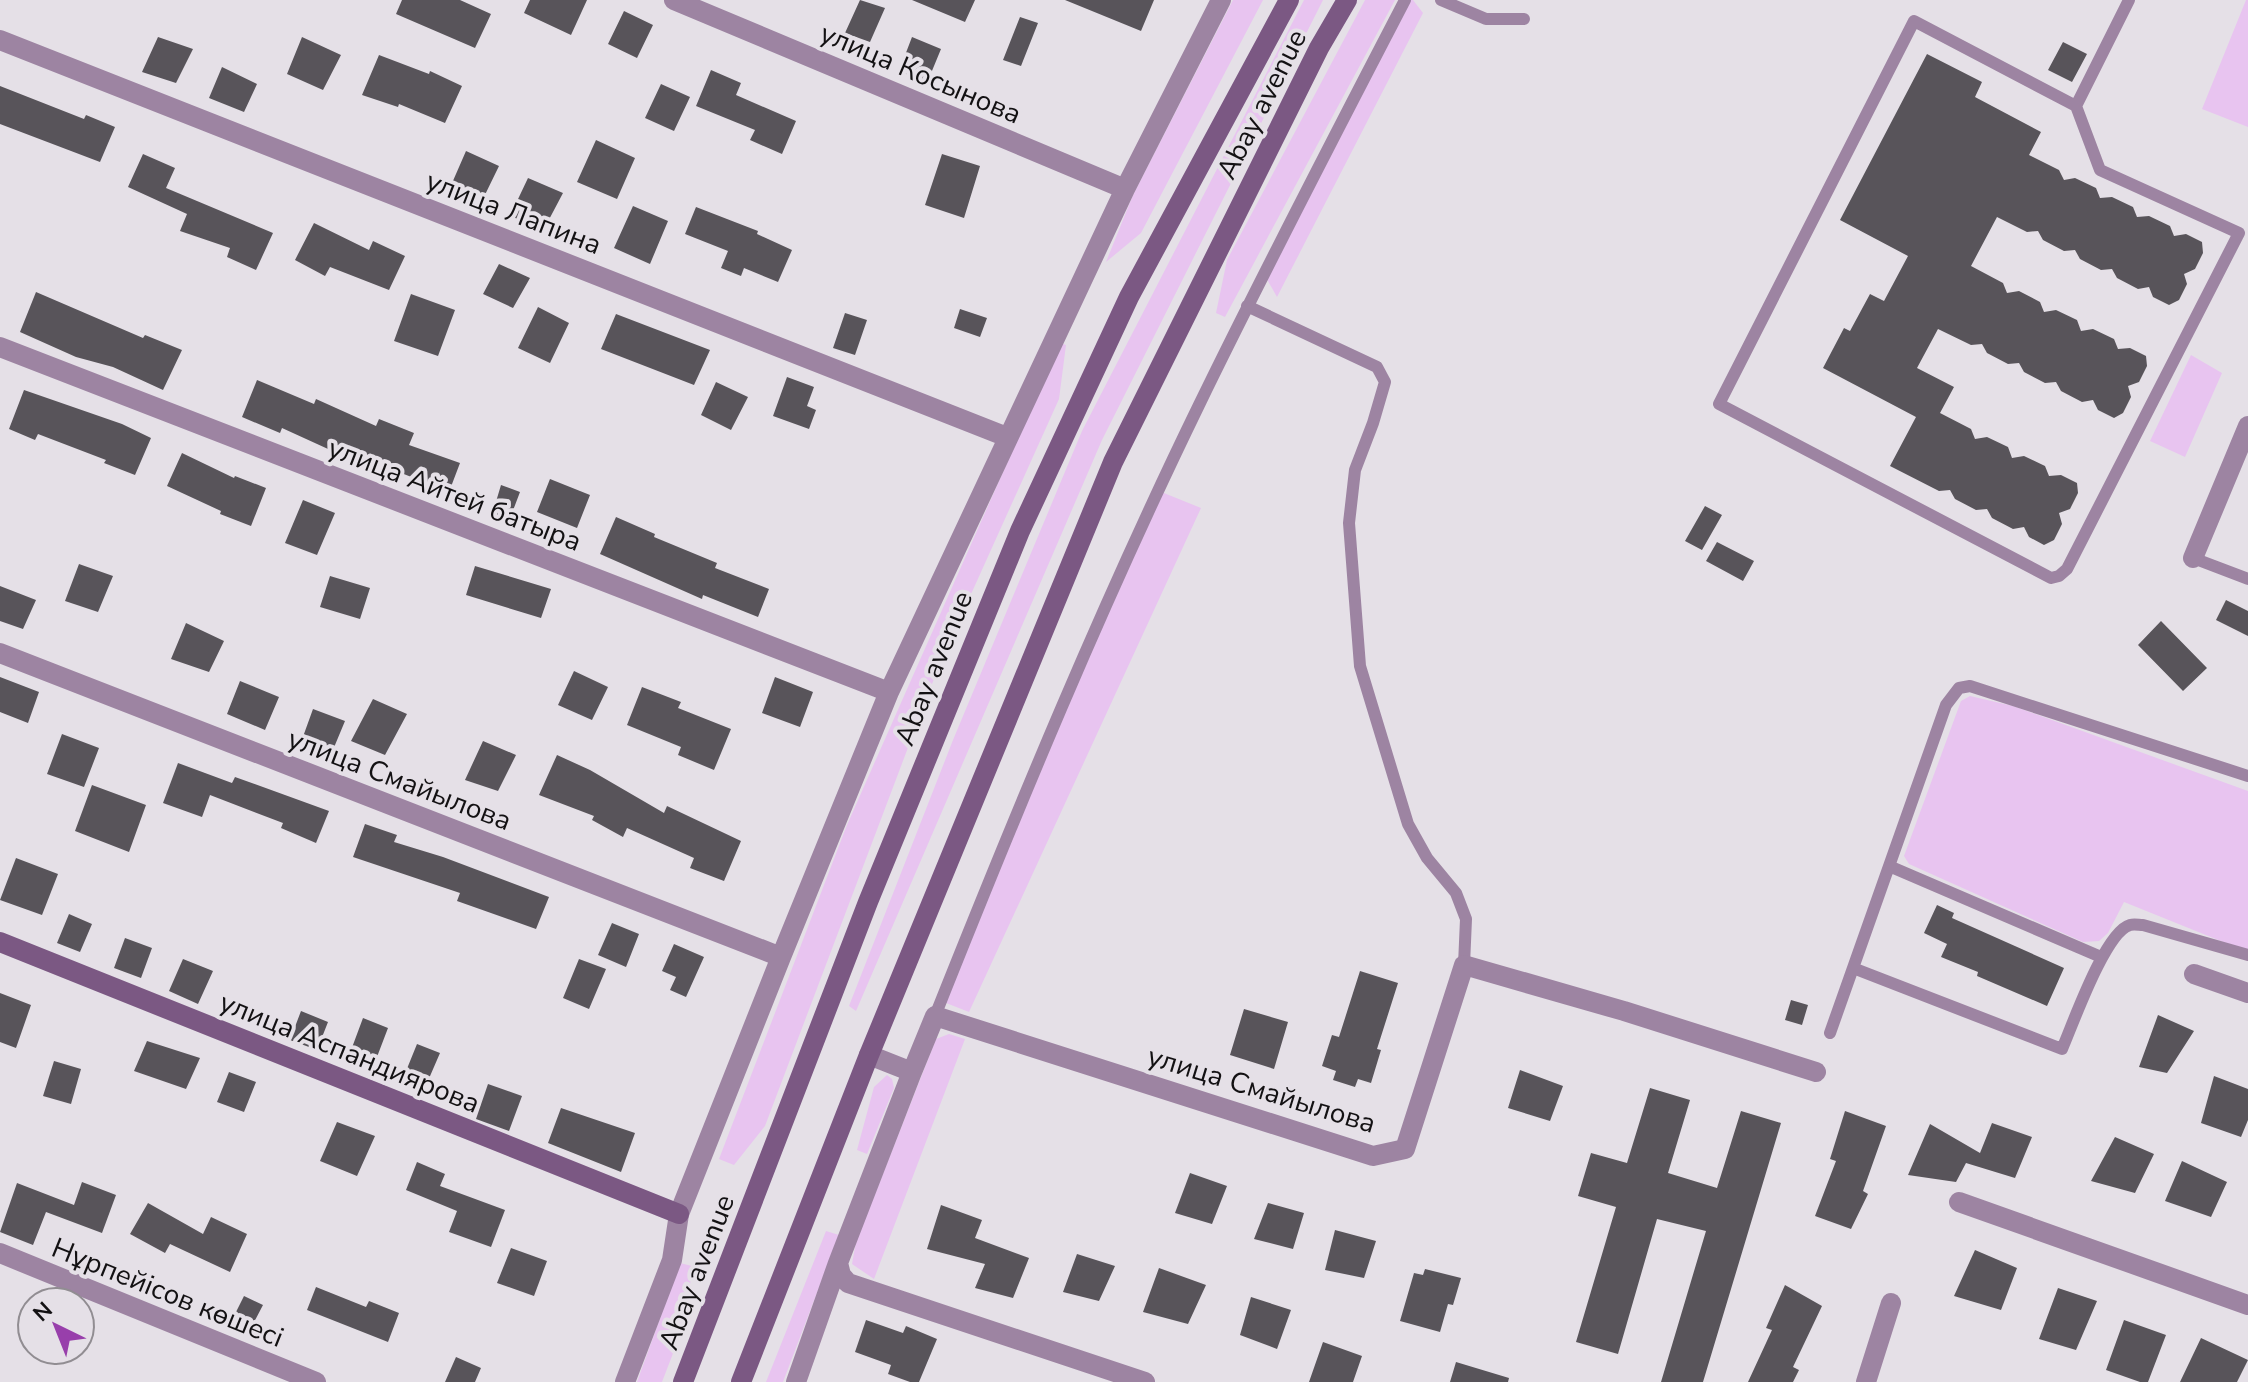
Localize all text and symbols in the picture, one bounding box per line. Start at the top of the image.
street label: улица Косынова [814,14,1027,133]
street label: Abay avenue [1208,23,1316,186]
street label: улица Лапина [420,162,607,264]
street label: улица Айтей батыра [322,429,587,561]
street label: Abay avenue [886,586,982,751]
street label: улица Смайылова [282,720,517,840]
street label: улица Аспандиярова [214,983,485,1123]
street label: улица Смайылова [1143,1037,1380,1143]
street label: Abay avenue [650,1189,744,1355]
street label: Нұрпейісов көшесі [46,1229,289,1357]
north arrow [16,1286,96,1366]
text: N [27,1296,59,1329]

